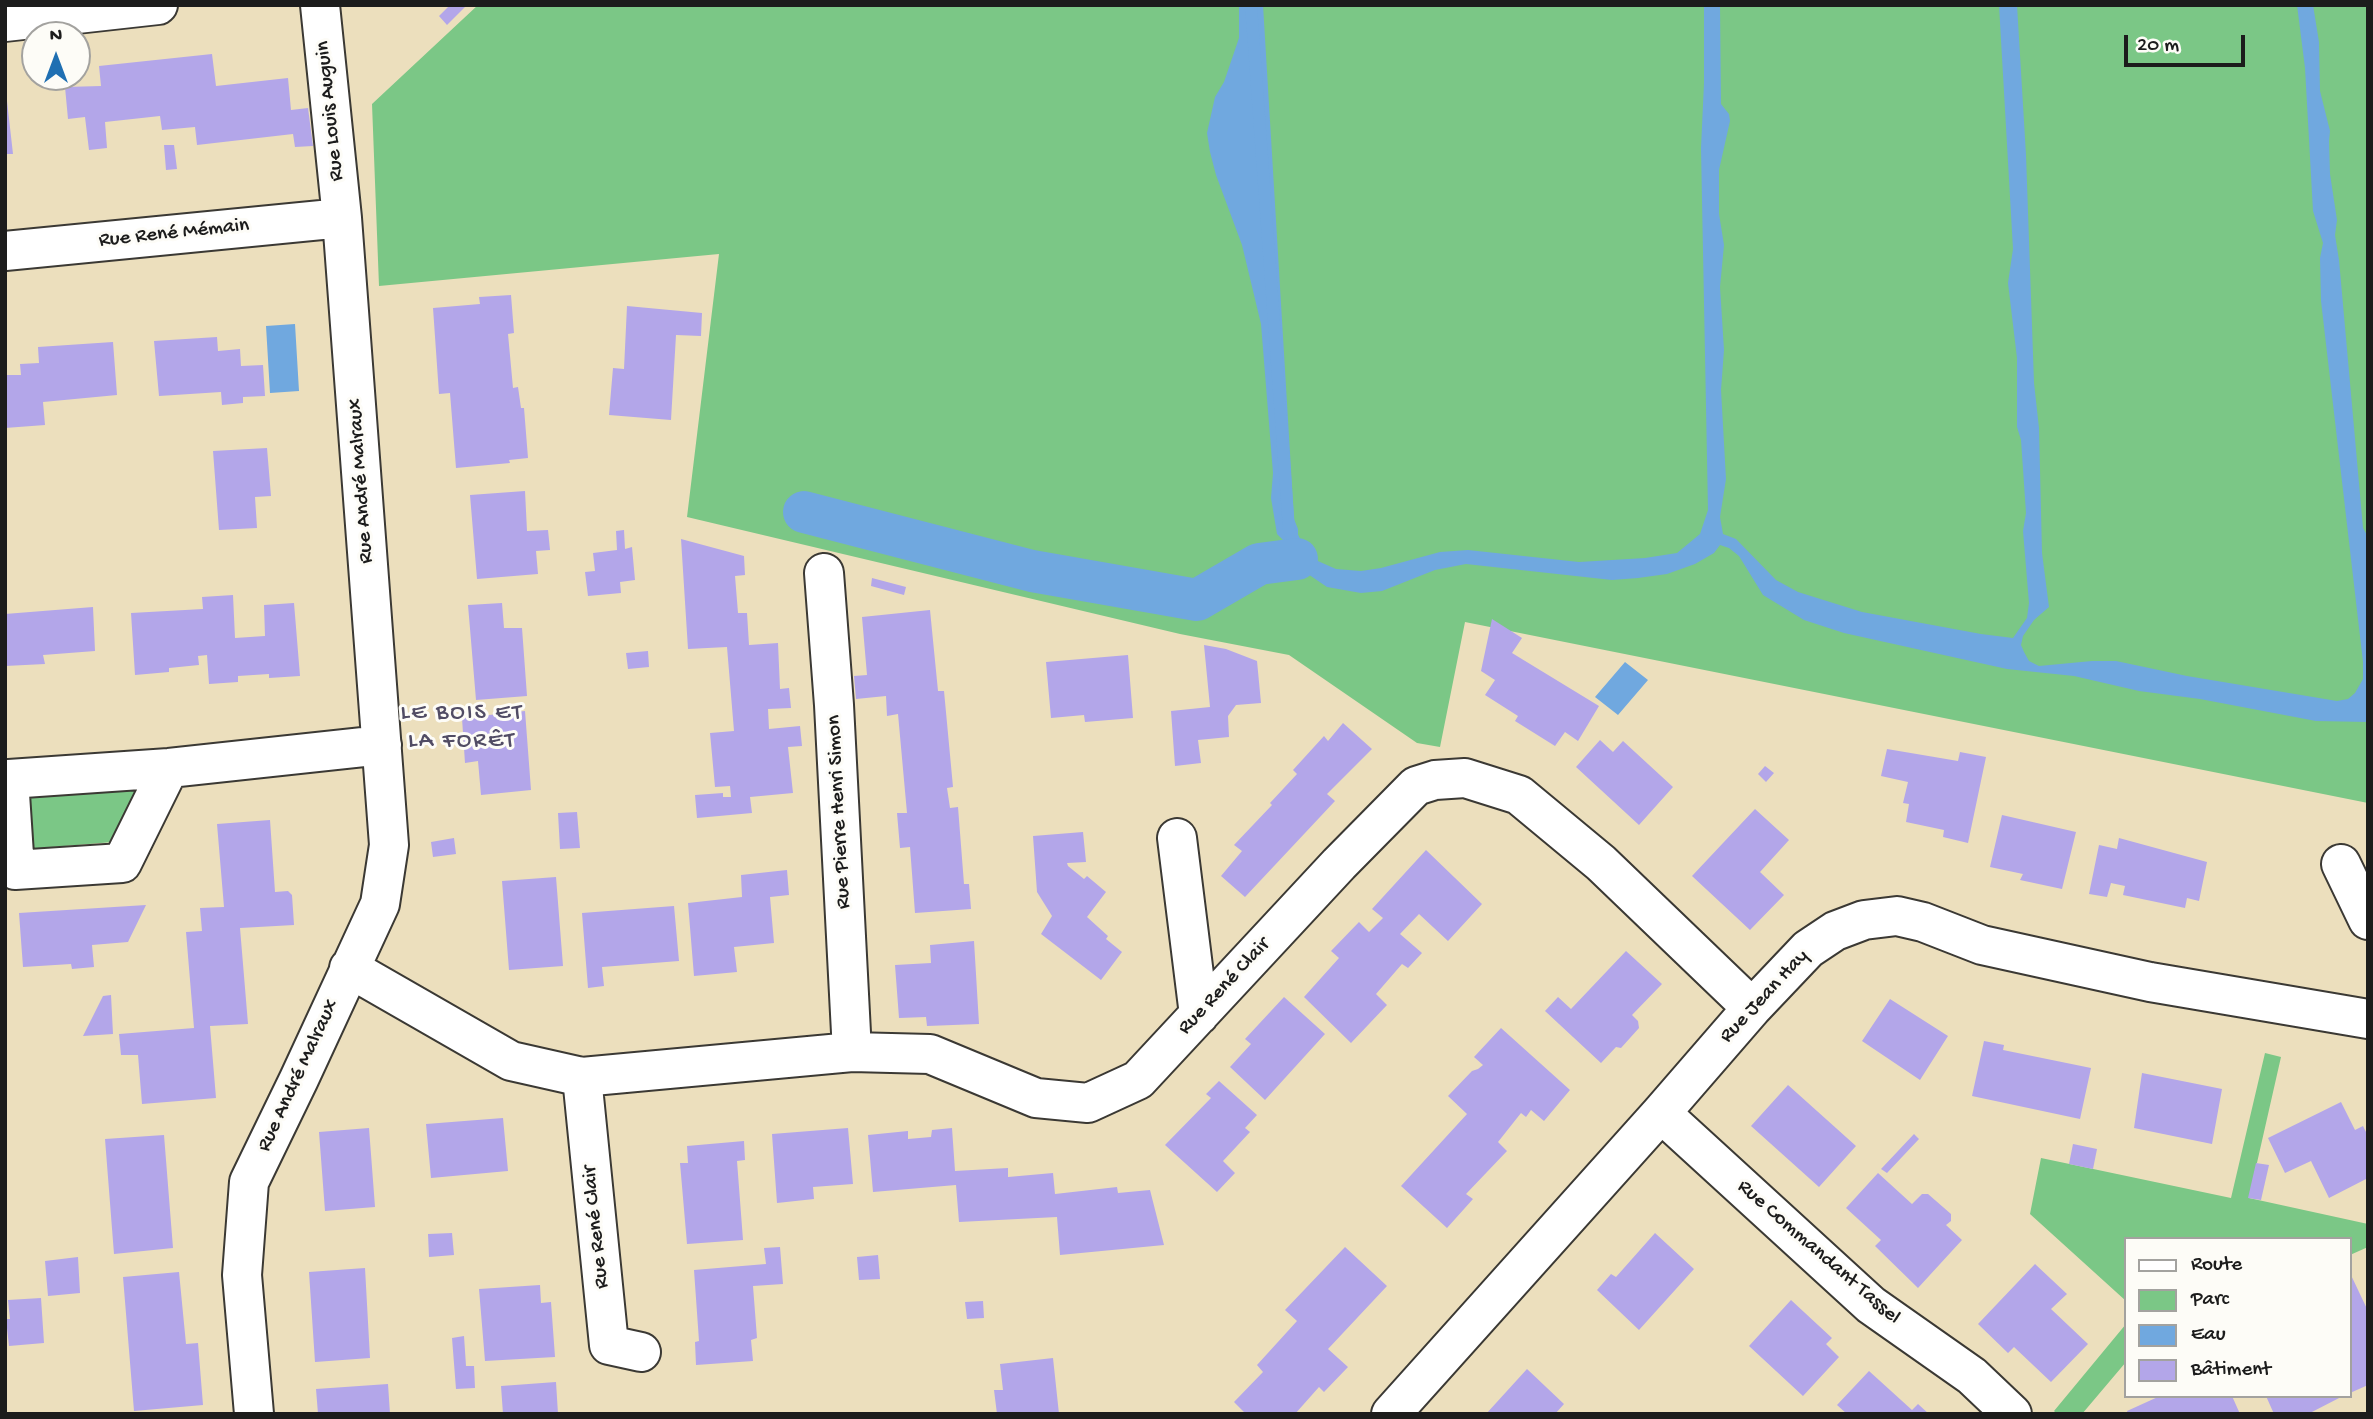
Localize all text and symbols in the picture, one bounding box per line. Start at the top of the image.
north arrow [21,21,91,91]
scale bar [2128,21,2249,65]
text: N [50,25,62,48]
text: 20 m [2137,34,2179,59]
street label: Rue Louis Auguin [311,40,351,182]
street label: Rue René Mémain [98,214,250,254]
street label: Rue André Malraux [344,398,380,564]
district label: LE BOIS ET LA FORÊT [402,700,522,756]
street label: Rue Pierre Henri Simon [822,714,858,910]
street label: Rue René Clair [1174,933,1276,1041]
street label: Rue Jean Hay [1715,945,1815,1049]
street label: Rue André Malraux [253,996,345,1156]
street label: Rue René Clair [578,1164,616,1290]
street label: Rue Commandant Tassel [1731,1175,1905,1331]
legend [2124,1237,2352,1398]
text: Route [2191,1253,2242,1278]
text: Parc [2191,1288,2229,1313]
text: Eau [2191,1323,2226,1348]
text: Bâtiment [2191,1358,2271,1383]

